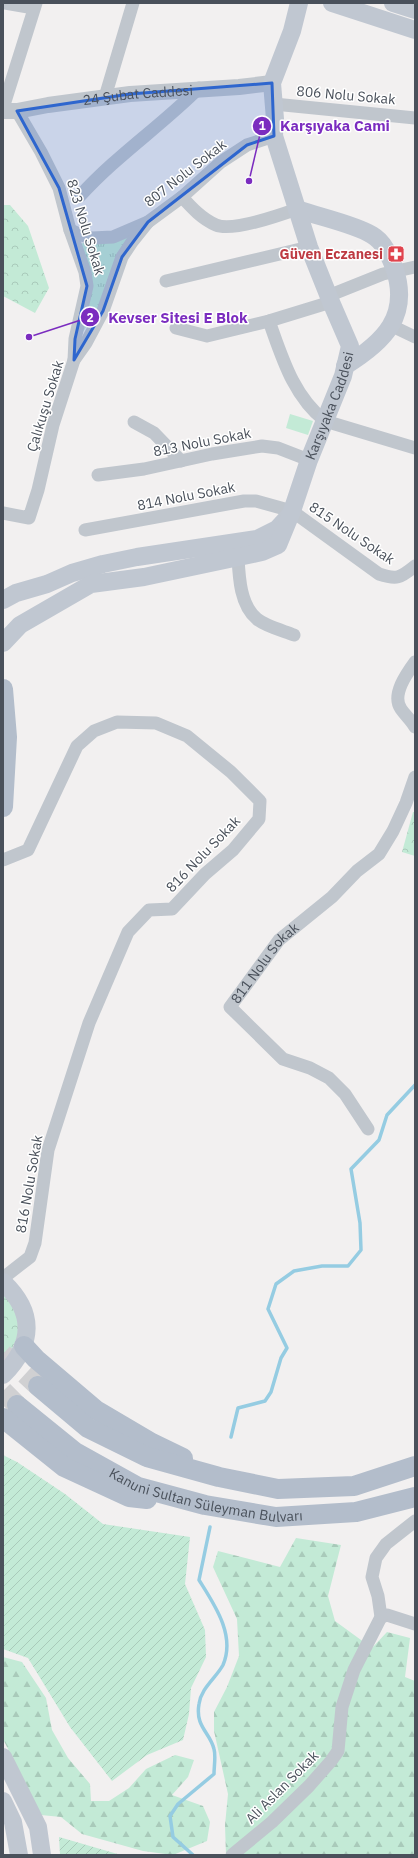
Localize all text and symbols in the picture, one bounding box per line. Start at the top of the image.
street label: 24 Şubat Caddesi [82,81,193,109]
street label: 806 Nolu Sokak [296,82,397,108]
callout: Karşıyaka Cami [252,112,398,139]
text: Karşıyaka Cami [280,116,390,135]
text: 1 [258,118,266,133]
street label: 807 Nolu Sokak [140,135,230,211]
street label: 823 Nolu Sokak [63,177,109,278]
pharmacy icon: Güven Eczanesi [386,244,406,264]
place label: Güven Eczanesi [280,245,383,263]
callout: Kevser Sitesi E Blok [80,304,256,331]
text: Kevser Sitesi E Blok [108,308,248,327]
text: 2 [86,310,94,325]
street label: Karşıyaka Caddesi [301,350,357,462]
street label: Çalıkuşu Sokak [23,357,68,454]
street label: 813 Nolu Sokak [151,424,253,460]
street label: 814 Nolu Sokak [135,478,237,514]
street label: 815 Nolu Sokak [306,498,399,569]
street label: 816 Nolu Sokak [162,812,244,896]
street label: 811 Nolu Sokak [227,918,303,1007]
street label: 816 Nolu Sokak [12,1133,47,1235]
street label: Kanuni Sultan Süleyman Bulvarı [106,1464,303,1526]
street label: Ali Aslan Sokak [242,1746,323,1827]

